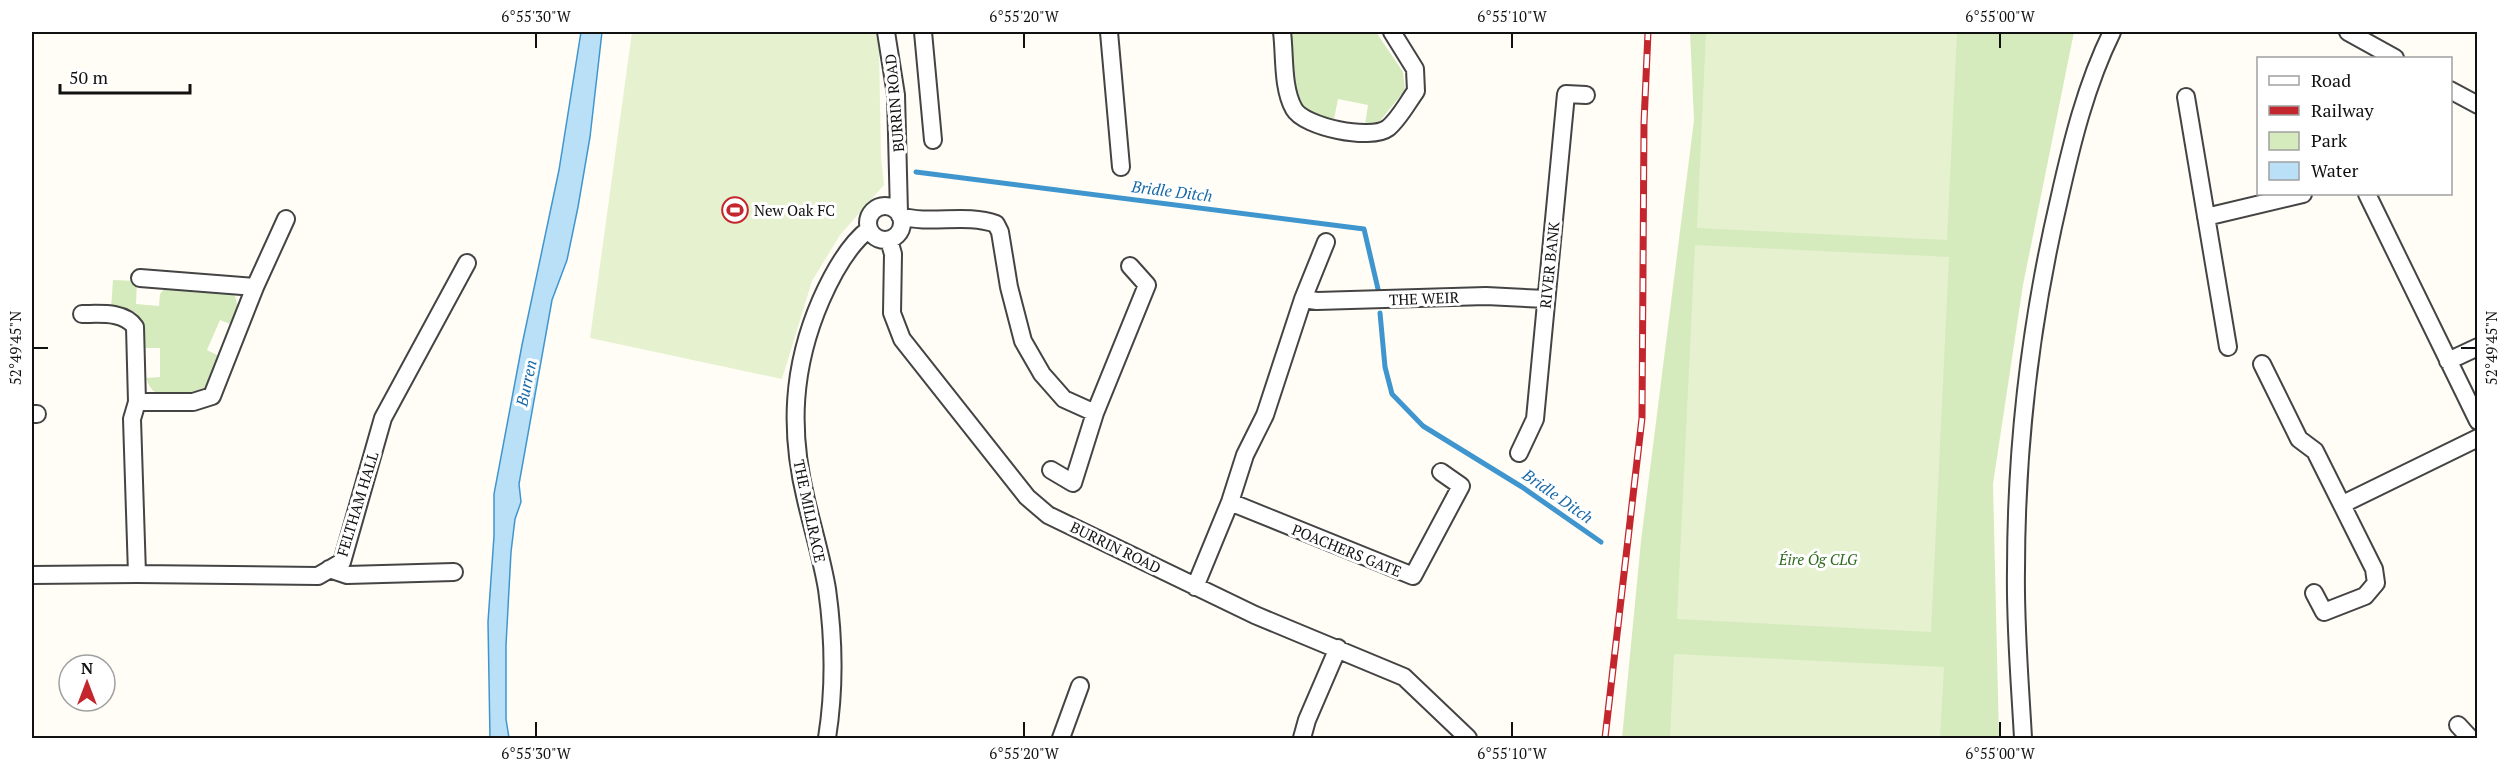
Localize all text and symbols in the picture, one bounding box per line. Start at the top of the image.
text: 6°55'30"W [501,6,572,26]
text: 6°55'20"W [989,6,1060,26]
text: 6°55'10"W [1477,6,1548,26]
text: 6°55'00"W [1965,6,2036,26]
street label: BURRIN ROAD [880,53,908,153]
scale bar [60,57,190,95]
legend [2257,57,2452,195]
text: 50 m [69,65,109,89]
text: Road [2311,68,2351,92]
text: Railway [2311,98,2375,122]
text: Park [2311,128,2348,152]
text: Water [2311,158,2358,182]
water label: Bridle Ditch [1129,175,1214,207]
sports icon: New Oak FC [720,195,750,225]
place label: New Oak FC [754,200,835,220]
street label: RIVER BANK [1534,220,1564,309]
street label: THE WEIR [1389,287,1460,309]
text: 52°49'45"N [5,311,25,385]
text: 52°49'45"N [2481,311,2501,385]
water label: Burren [510,358,542,409]
street label: FELTHAM HALL [332,449,382,559]
street label: THE MILLRACE [789,458,831,564]
water label: Bridle Ditch [1518,463,1598,528]
street label: BURRIN ROAD [1067,516,1165,578]
street label: POACHERS GATE [1289,519,1405,581]
park label: Éire Óg CLG [1778,549,1858,569]
north arrow [57,653,117,713]
text: N [81,657,93,679]
text: 6°55'30"W [501,743,572,763]
text: 6°55'20"W [989,743,1060,763]
text: 6°55'10"W [1477,743,1548,763]
text: 6°55'00"W [1965,743,2036,763]

